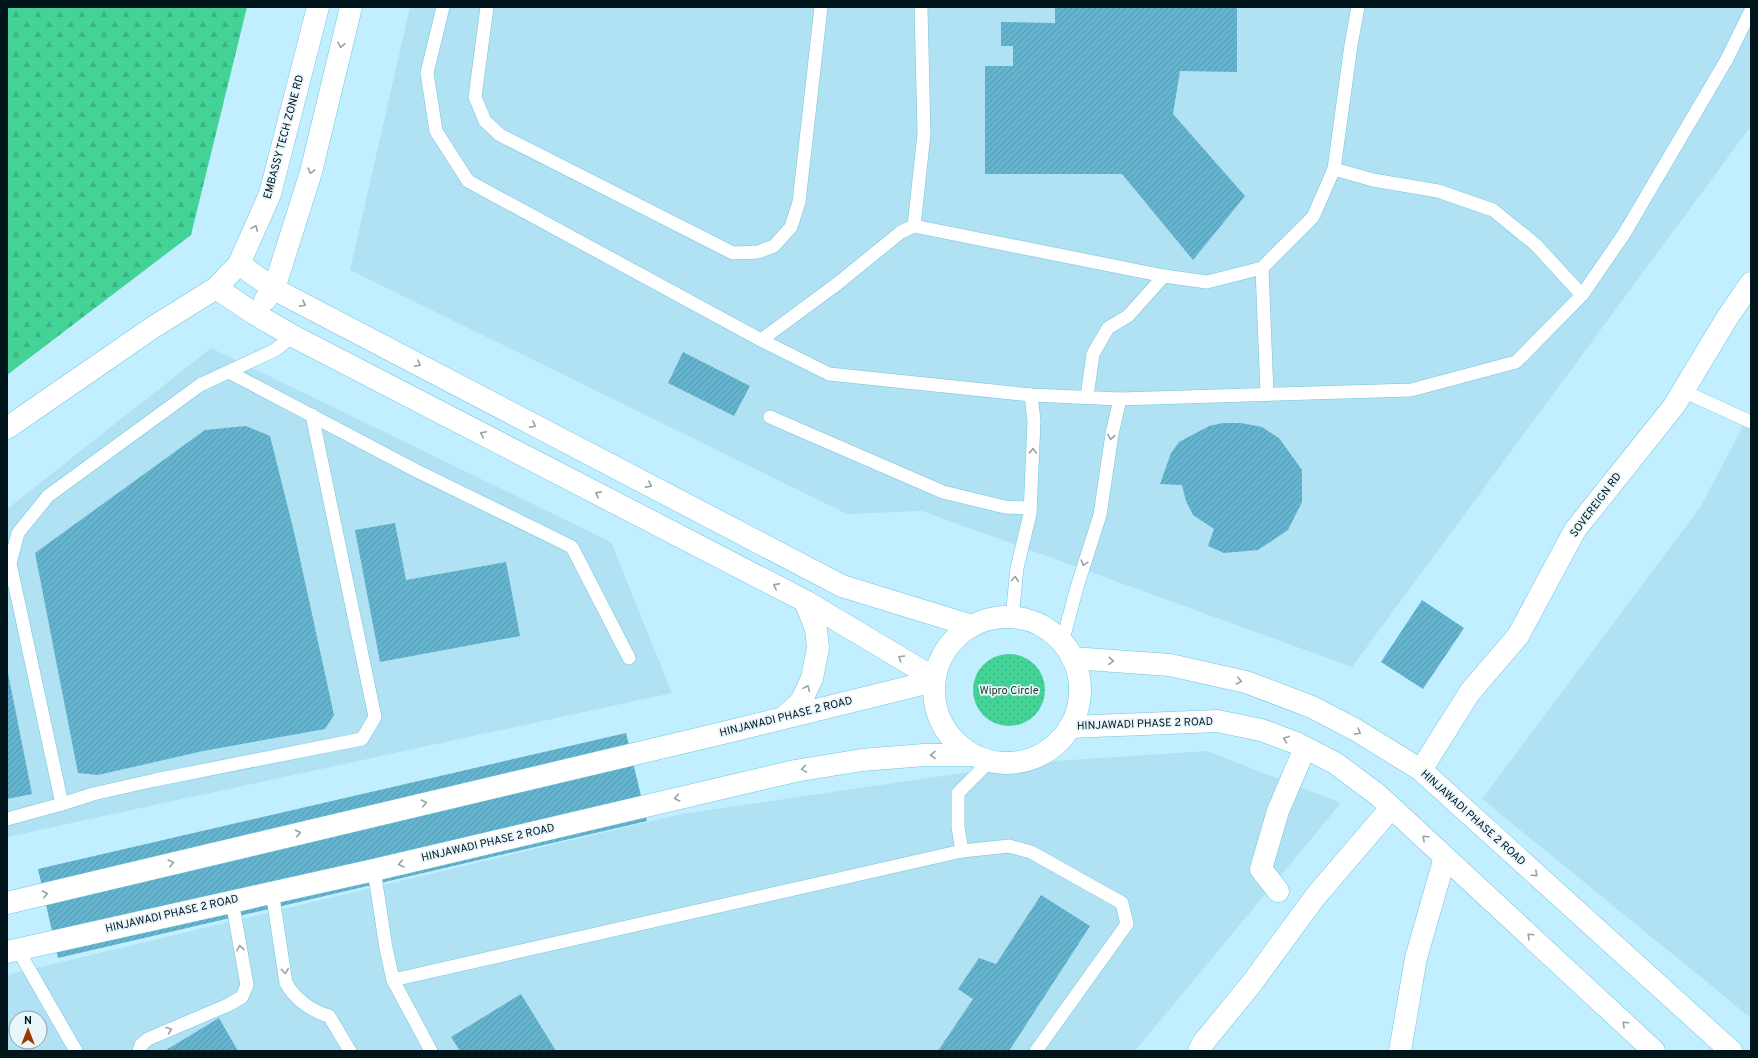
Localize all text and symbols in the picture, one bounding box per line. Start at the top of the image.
one-way arrow [338,42,346,48]
street label: EMBASSY TECH ZONE RD [261,73,307,201]
one-way arrow [307,168,316,175]
one-way arrow [250,225,258,233]
one-way arrow [299,299,306,307]
one-way arrow [414,360,421,367]
one-way arrow [529,420,537,427]
one-way arrow [480,431,487,439]
one-way arrow [1108,434,1116,440]
one-way arrow [1028,448,1037,454]
street label: SOVEREIGN RD [1567,470,1625,540]
one-way arrow [644,480,652,488]
one-way arrow [595,491,603,499]
one-way arrow [1080,560,1089,567]
one-way arrow [1011,576,1020,582]
one-way arrow [773,583,780,591]
one-way arrow [898,655,905,662]
one-way arrow [1108,656,1114,665]
one-way arrow [1236,676,1242,684]
park label: Wipro Circle [979,684,1039,698]
one-way arrow [802,685,810,692]
street label: HINJAWADI PHASE 2 ROAD [718,694,854,740]
street label: HINJAWADI PHASE 2 ROAD [1077,715,1213,733]
one-way arrow [1354,728,1361,735]
one-way arrow [1282,735,1289,744]
one-way arrow [930,751,936,759]
one-way arrow [801,764,807,773]
street label: HINJAWADI PHASE 2 ROAD [1418,767,1528,869]
one-way arrow [674,794,681,802]
one-way arrow [420,799,427,808]
street label: HINJAWADI PHASE 2 ROAD [420,821,556,865]
one-way arrow [295,830,301,838]
one-way arrow [1422,835,1430,843]
one-way arrow [398,859,404,867]
one-way arrow [168,860,175,868]
one-way arrow [1531,869,1538,876]
one-way arrow [42,890,48,898]
street label: HINJAWADI PHASE 2 ROAD [104,892,240,936]
one-way arrow [1527,933,1535,941]
one-way arrow [236,945,245,952]
one-way arrow [280,968,289,974]
north arrow [8,1010,48,1050]
text: N [24,1014,32,1028]
one-way arrow [1623,1022,1630,1029]
one-way arrow [165,1027,173,1035]

